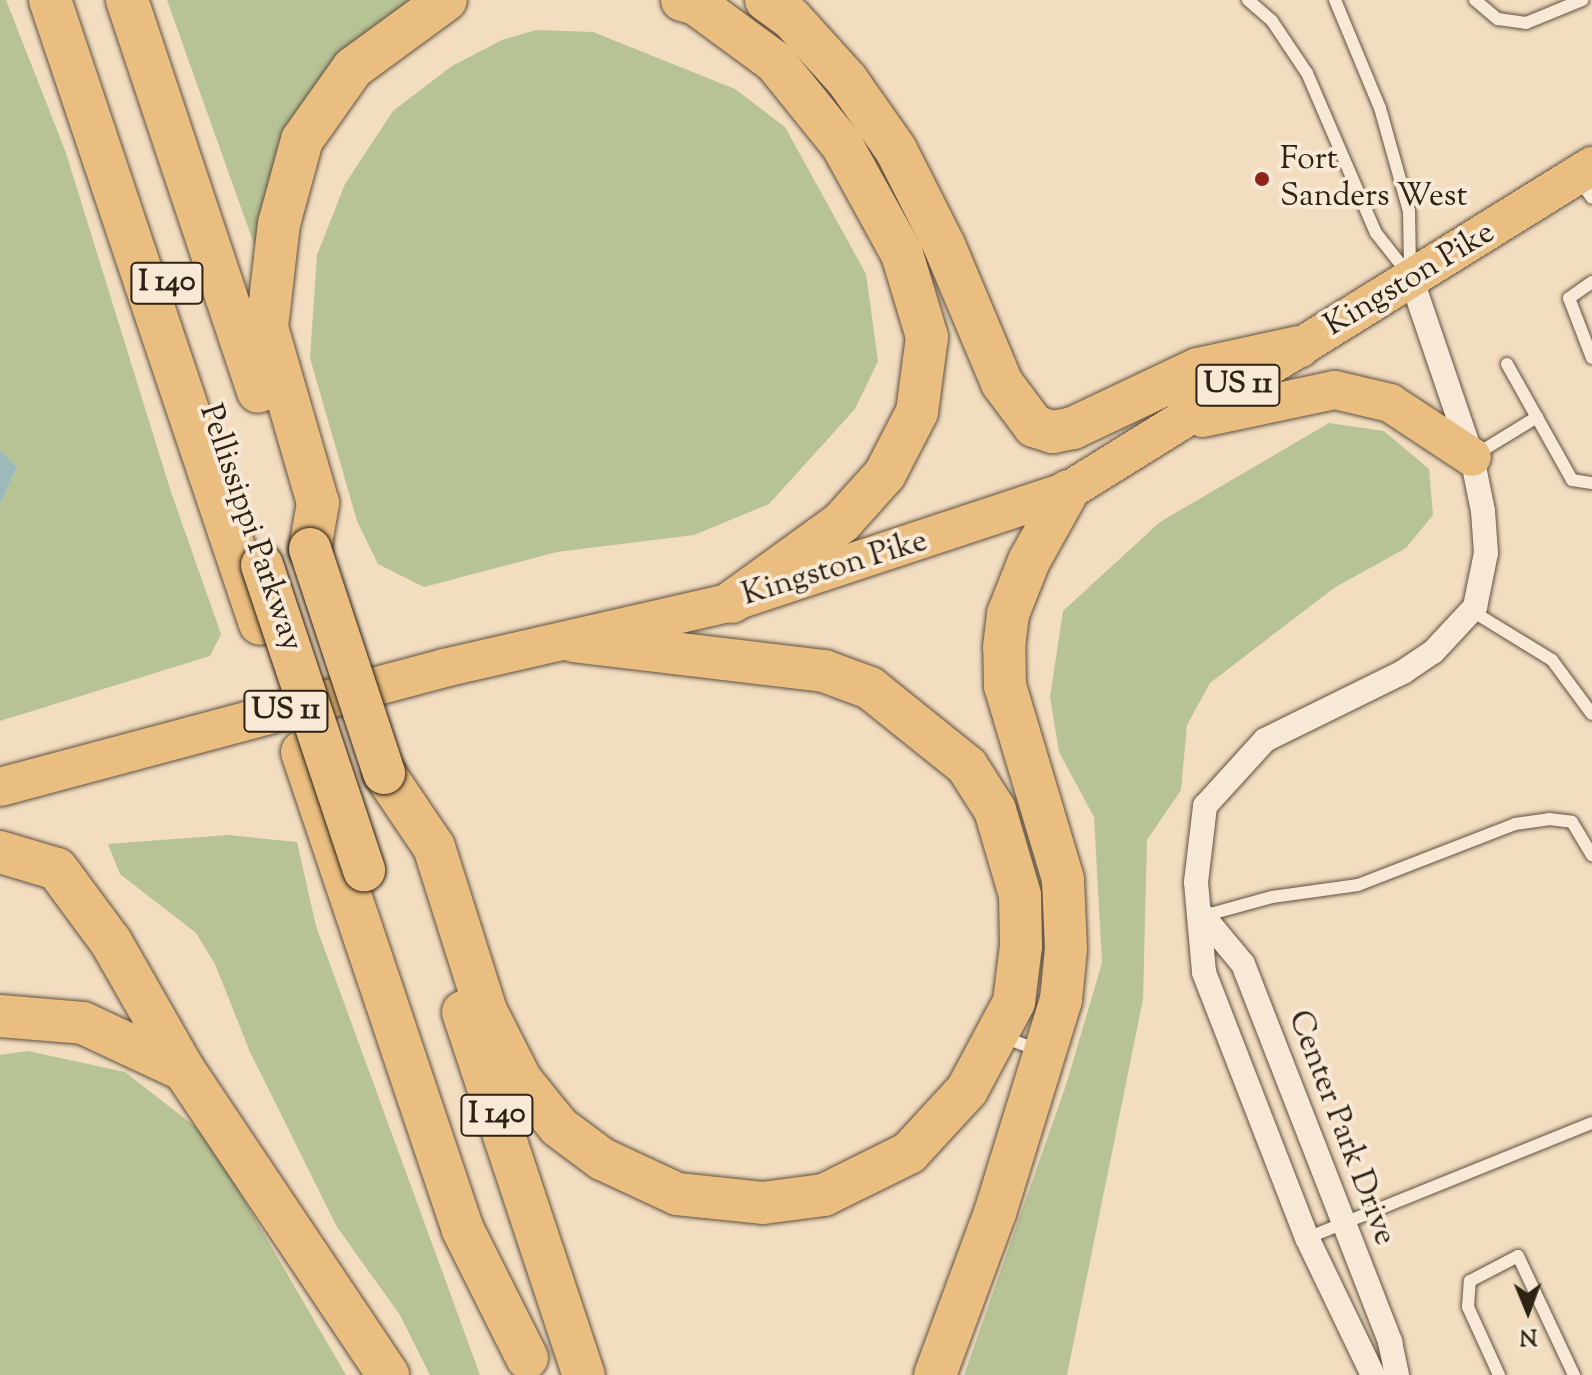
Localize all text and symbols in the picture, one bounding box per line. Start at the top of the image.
place label: Fort Sanders West [1280,142,1467,217]
marker: Fort Sanders West [1251,168,1273,190]
street label: Kingston Pike [1318,214,1502,346]
road number: I 140 [129,257,205,309]
road number: US 11 [1194,359,1282,411]
street label: Pellissippi Parkway [190,400,310,656]
street label: Kingston Pike [738,523,932,615]
road number: US 11 [242,685,330,737]
street label: Center Park Drive [1279,1005,1403,1251]
road number: I 140 [459,1089,535,1141]
north arrow [1488,1271,1568,1351]
text: N [1519,1319,1537,1351]

